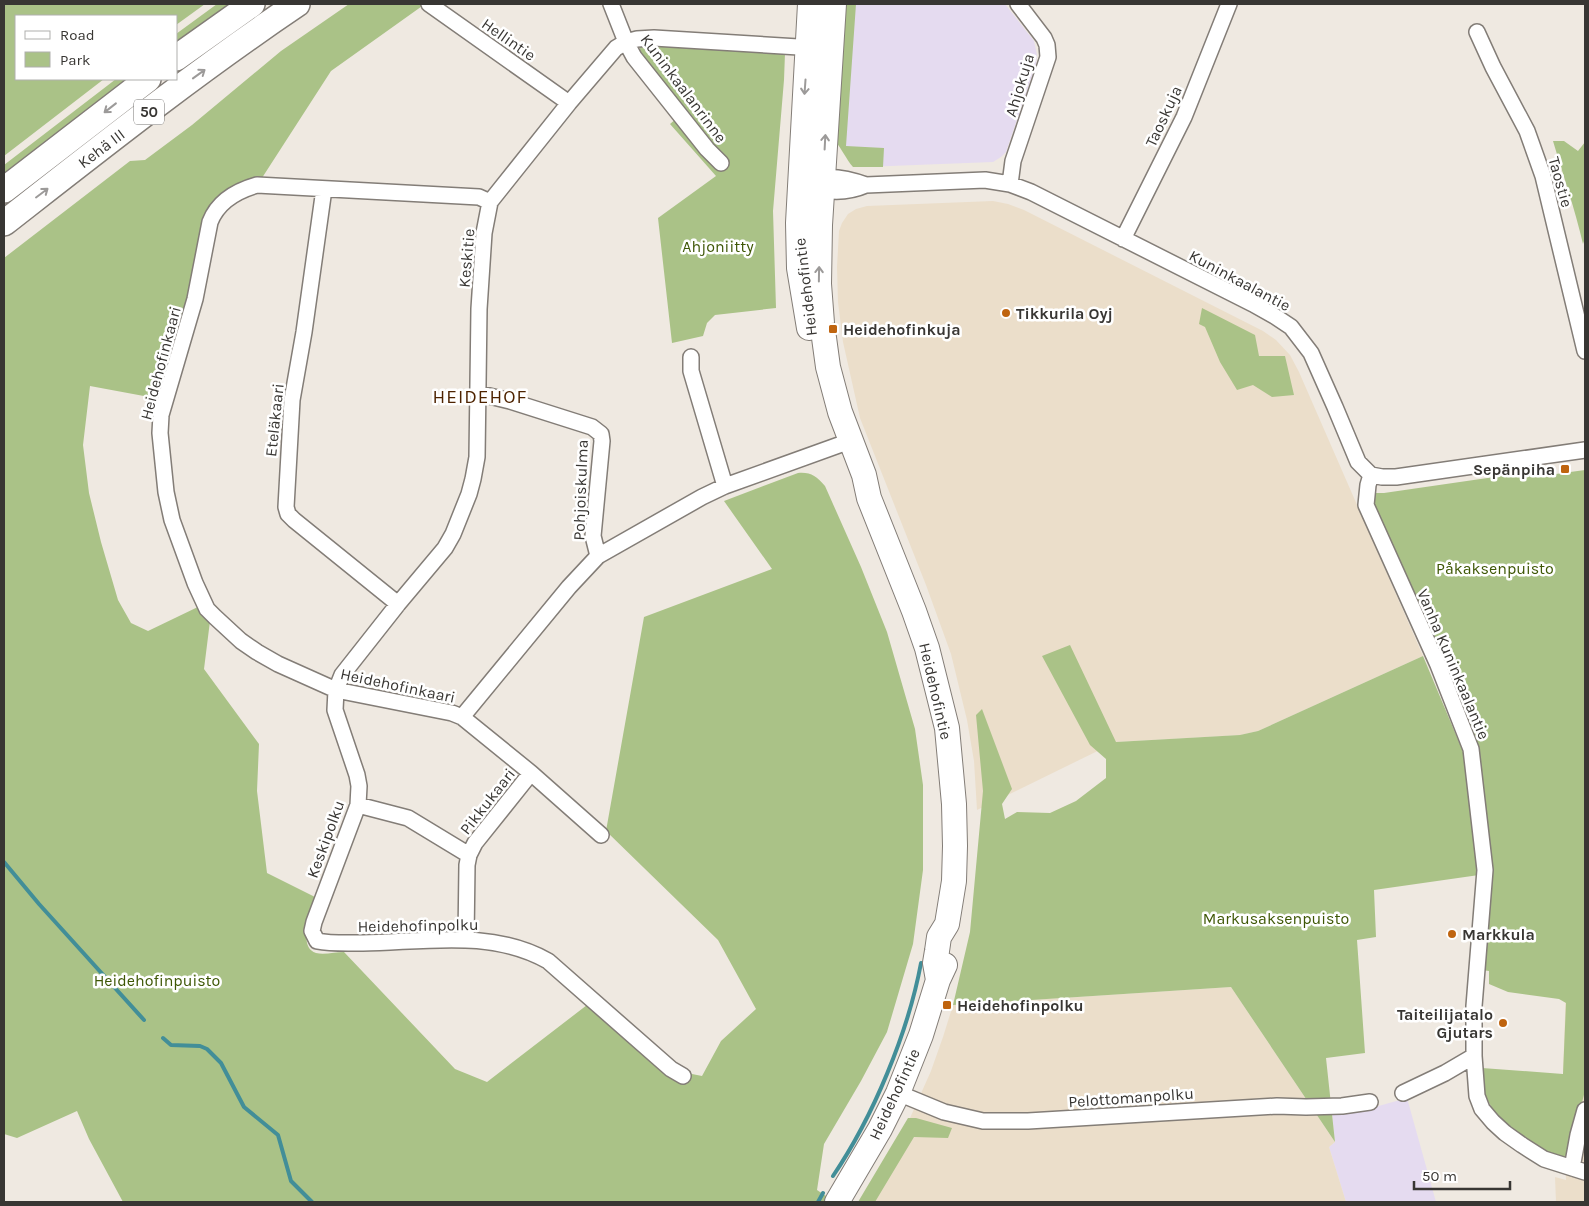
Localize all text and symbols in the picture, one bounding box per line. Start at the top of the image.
street label: Hellintie [478,14,539,65]
legend [15,15,178,80]
text: Road [60,26,95,44]
street label: Kuninkaalanrinne [637,30,731,146]
text: Park [60,51,90,69]
street label: Ahjokuja [1001,51,1038,119]
one-way arrow [192,69,206,79]
one-way arrow [801,79,810,95]
street label: Taoskuja [1141,83,1186,150]
road number: 50 [134,100,164,124]
one-way arrow [104,103,117,114]
street label: Kehä III [74,125,128,172]
one-way arrow [821,134,830,150]
street label: Taostie [1544,155,1577,210]
one-way arrow [35,188,48,199]
street label: Keskitie [454,228,479,288]
park label: Ahjoniitty [682,237,754,256]
street label: Heidehofintie [790,237,821,337]
street label: Kuninkaalantie [1186,246,1294,315]
one-way arrow [815,267,824,283]
street label: Heidehofinkaari [136,304,185,422]
place label: Tikkurila Oyj [1016,304,1113,323]
marker: Tikkurila Oyj [1000,307,1012,319]
place label: Heidehofinkuja [843,320,961,339]
marker: Heidehofinkuja [827,323,839,335]
street label: Eteläkaari [261,382,288,458]
district label: HEIDEHOF [433,386,527,408]
street label: Pohjoiskulma [569,439,592,541]
place label: Sepänpiha [1473,460,1555,479]
marker: Sepänpiha [1559,463,1571,475]
park label: Påkaksenpuisto [1436,559,1554,578]
street label: Vanha Kuninkaalantie [1413,586,1494,742]
street label: Heidehofintie [915,641,956,741]
street label: Heidehofinkaari [339,664,457,707]
street label: Pikkukaari [456,765,519,838]
street label: Keskipolku [303,798,348,881]
park label: Markusaksenpuisto [1203,909,1349,928]
street label: Heidehofinpolku [357,915,479,936]
place label: Markkula [1462,925,1535,944]
marker: Markkula [1446,928,1458,940]
park label: Heidehofinpuisto [94,971,220,990]
place label: Heidehofinpolku [957,996,1084,1015]
marker: Heidehofinpolku [941,999,953,1011]
place label: Taiteilijatalo Gjutars [1397,1005,1493,1042]
marker: Taiteilijatalo Gjutars [1497,1017,1509,1029]
street label: Heidehofintie [865,1045,924,1143]
street label: Pelottomanpolku [1068,1084,1194,1111]
scale bar [1414,1158,1510,1190]
text: 50 m [1422,1167,1457,1185]

